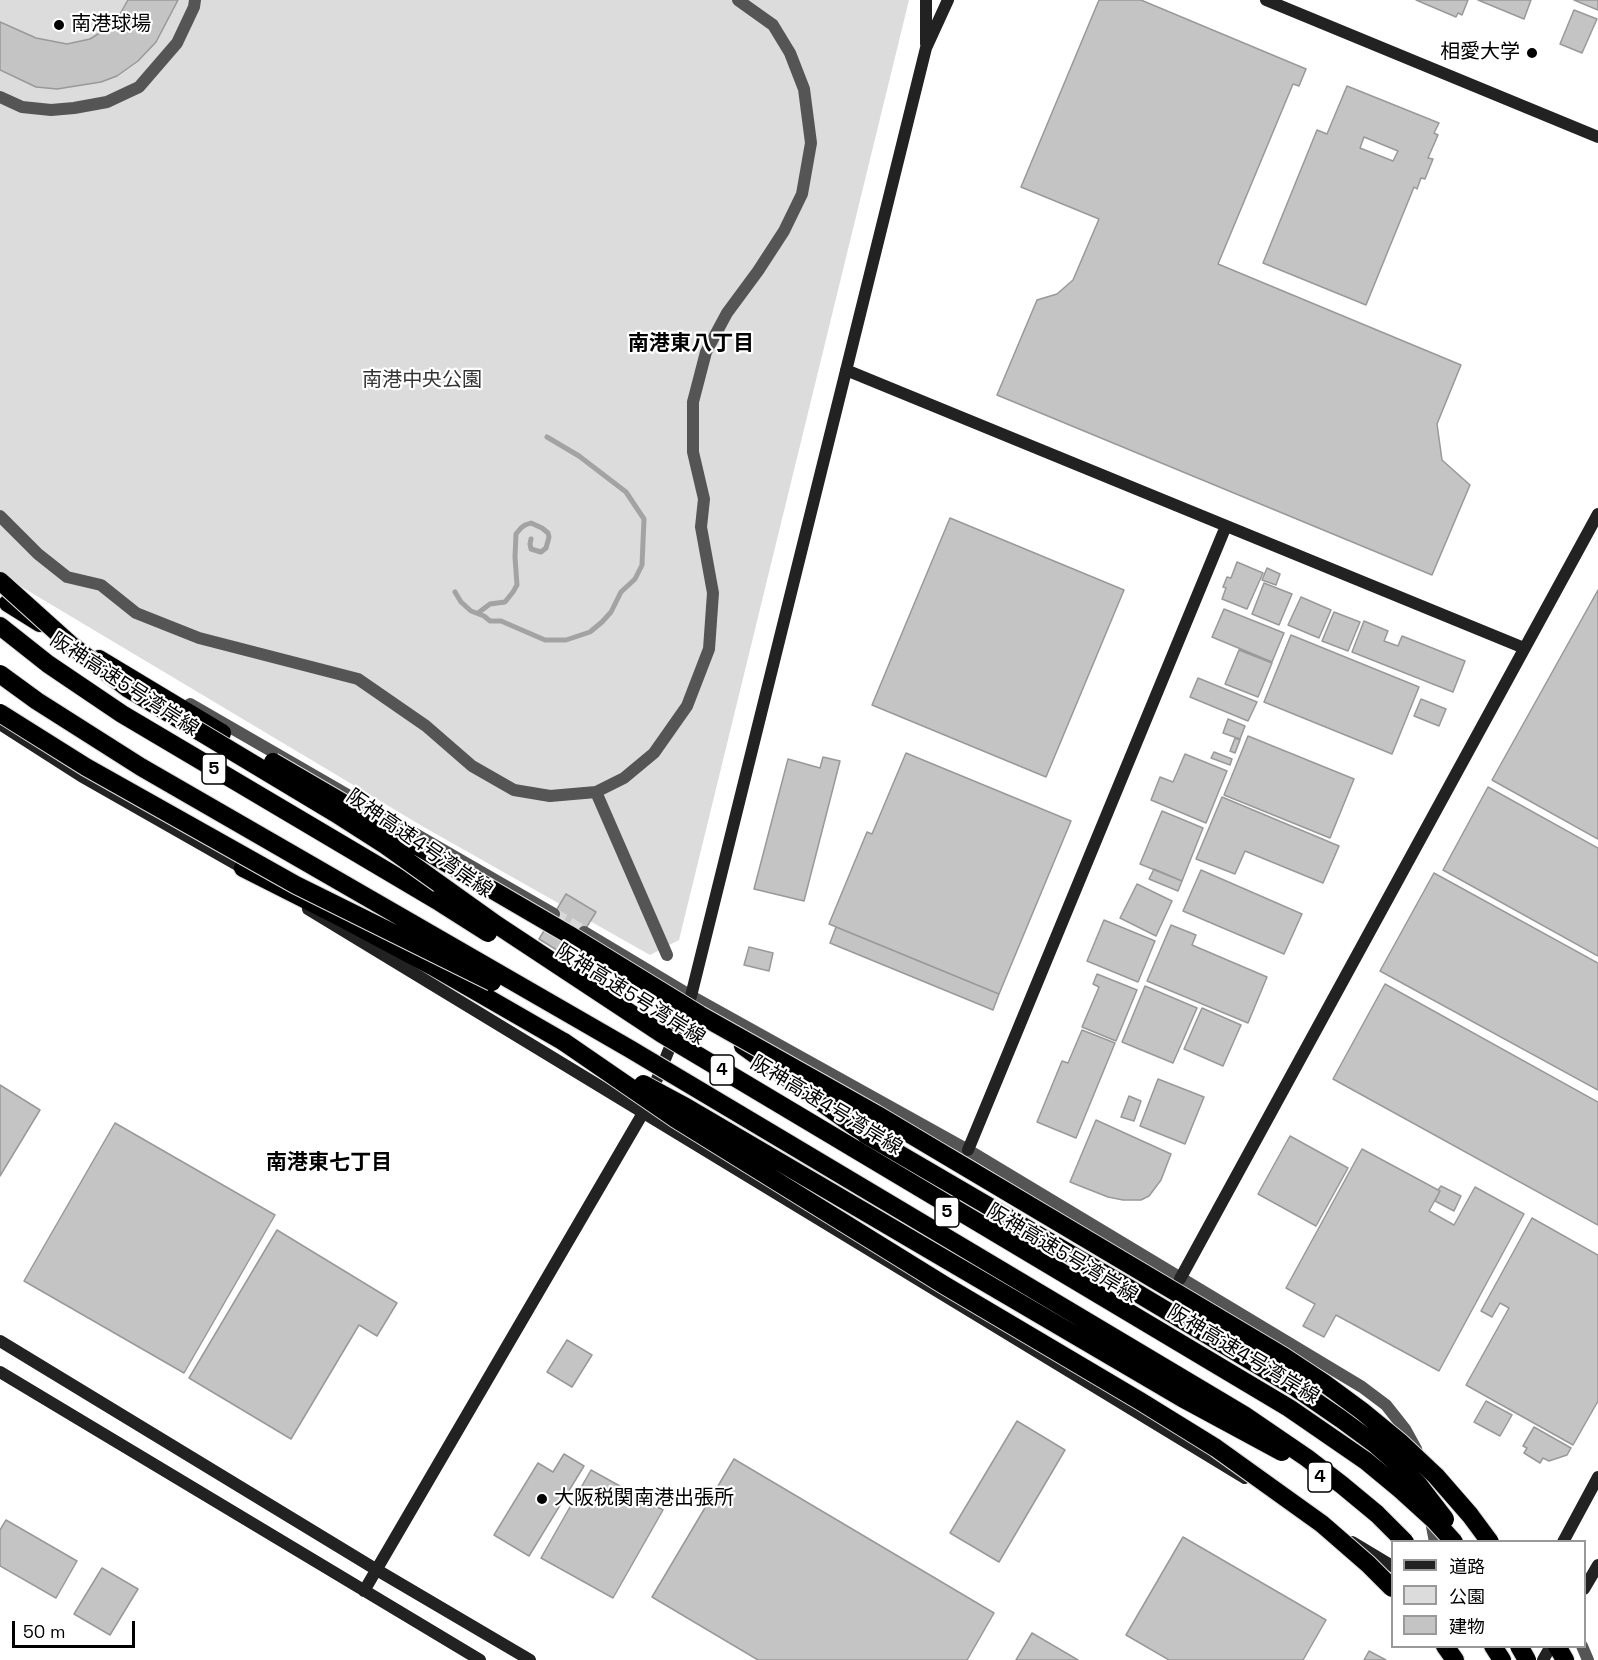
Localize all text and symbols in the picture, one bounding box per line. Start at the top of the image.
place label: 南港球場 [71,13,151,37]
marker: 南港球場 [52,18,66,32]
place label: 相愛大学 [1440,41,1520,65]
marker: 相愛大学 [1525,46,1539,60]
district label: 南港東八丁目 [628,331,754,357]
park label: 南港中央公園 [362,369,482,393]
street label: 阪神高速5号湾岸線 [45,628,203,742]
road number: 5 [202,754,226,784]
street label: 阪神高速4号湾岸線 [341,785,497,903]
street label: 阪神高速5号湾岸線 [551,939,709,1051]
street label: 阪神高速4号湾岸線 [746,1051,906,1161]
road number: 4 [710,1055,734,1085]
district label: 南港東七丁目 [266,1150,392,1176]
road number: 5 [935,1197,959,1227]
street label: 阪神高速5号湾岸線 [982,1199,1142,1309]
street label: 阪神高速4号湾岸線 [1163,1300,1323,1410]
road number: 4 [1308,1462,1332,1492]
place label: 大阪税関南港出張所 [554,1487,734,1511]
marker: 大阪税関南港出張所 [535,1492,549,1506]
legend [1391,1540,1586,1648]
text: 道路 [1449,1555,1485,1578]
text: 公園 [1449,1585,1485,1608]
scale bar [15,1609,138,1647]
text: 建物 [1449,1615,1485,1638]
text: 50 m [23,1620,65,1643]

